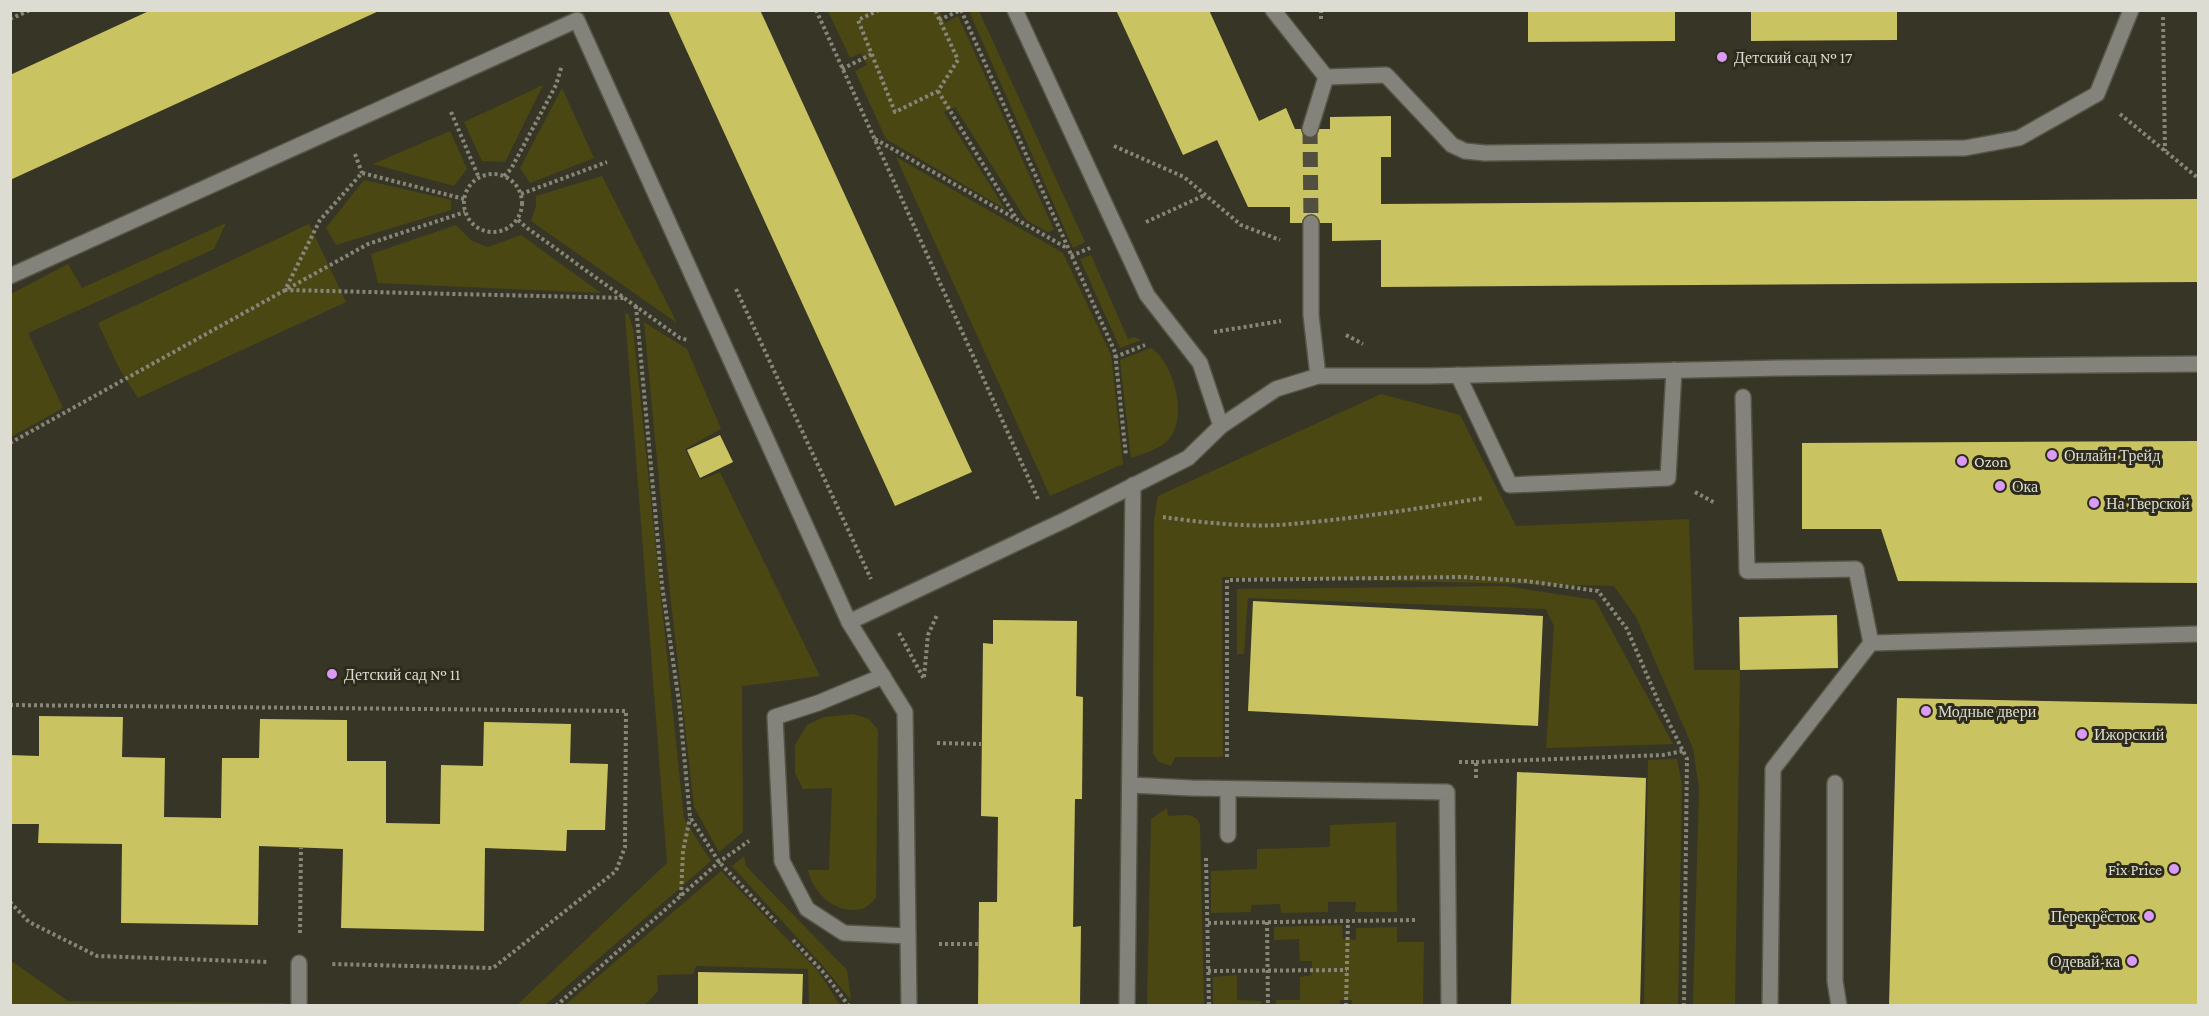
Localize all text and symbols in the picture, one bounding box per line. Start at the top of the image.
place label: Детский сад № 17 [1734,49,1853,67]
marker: Детский сад № 17 [1715,50,1729,64]
place label: Онлайн Трейд [2064,447,2160,465]
marker: Онлайн Трейд [2045,448,2059,462]
place label: Ozon [1974,453,2008,470]
marker: Ozon [1955,454,1969,468]
place label: Ока [2012,478,2038,495]
marker: Ока [1993,479,2007,493]
place label: На Тверской [2106,495,2190,513]
marker: На Тверской [2087,496,2101,510]
place label: Детский сад № 11 [344,666,460,684]
marker: Детский сад № 11 [325,667,339,681]
place label: Модные двери [1938,703,2037,721]
marker: Модные двери [1919,704,1933,718]
place label: Ижорский [2094,726,2165,744]
marker: Ижорский [2075,727,2089,741]
place label: Fix Price [2108,861,2162,878]
marker: Fix Price [2167,862,2181,876]
place label: Перекрёсток [2051,908,2137,926]
marker: Перекрёсток [2142,909,2156,923]
place label: Одевай-ка [2050,953,2120,971]
marker: Одевай-ка [2125,954,2139,968]

